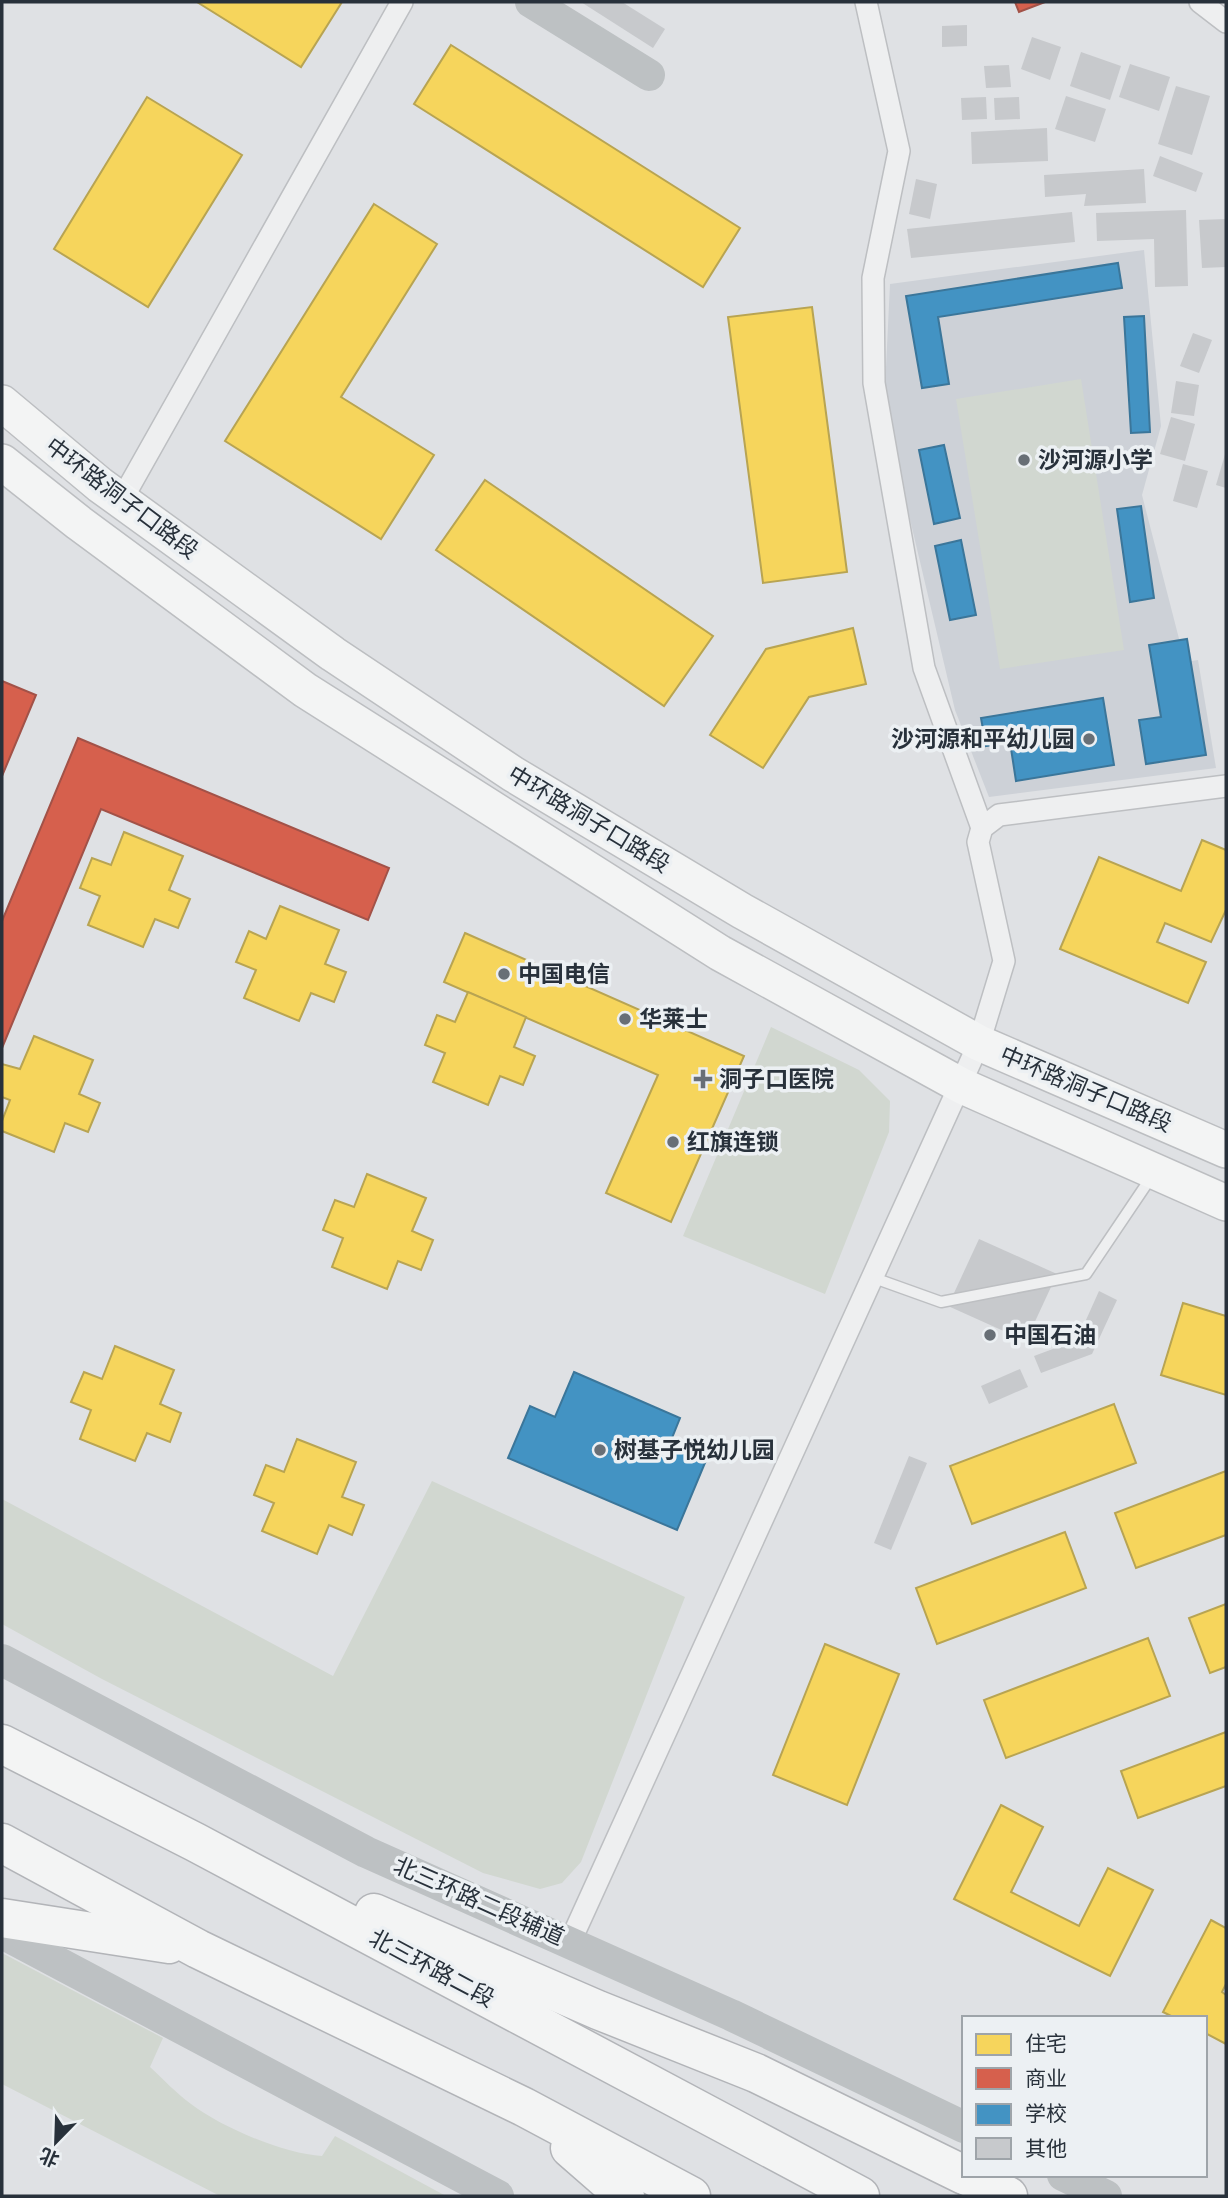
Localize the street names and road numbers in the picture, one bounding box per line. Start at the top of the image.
street label: 中环路洞子口路段 [40,432,203,565]
street label: 中环路洞子口路段 [503,760,675,878]
street label: 中环路洞子口路段 [996,1041,1176,1138]
street label: 北三环路二段辅道 [389,1852,568,1951]
street label: 北三环路二段 [365,1924,499,2013]

